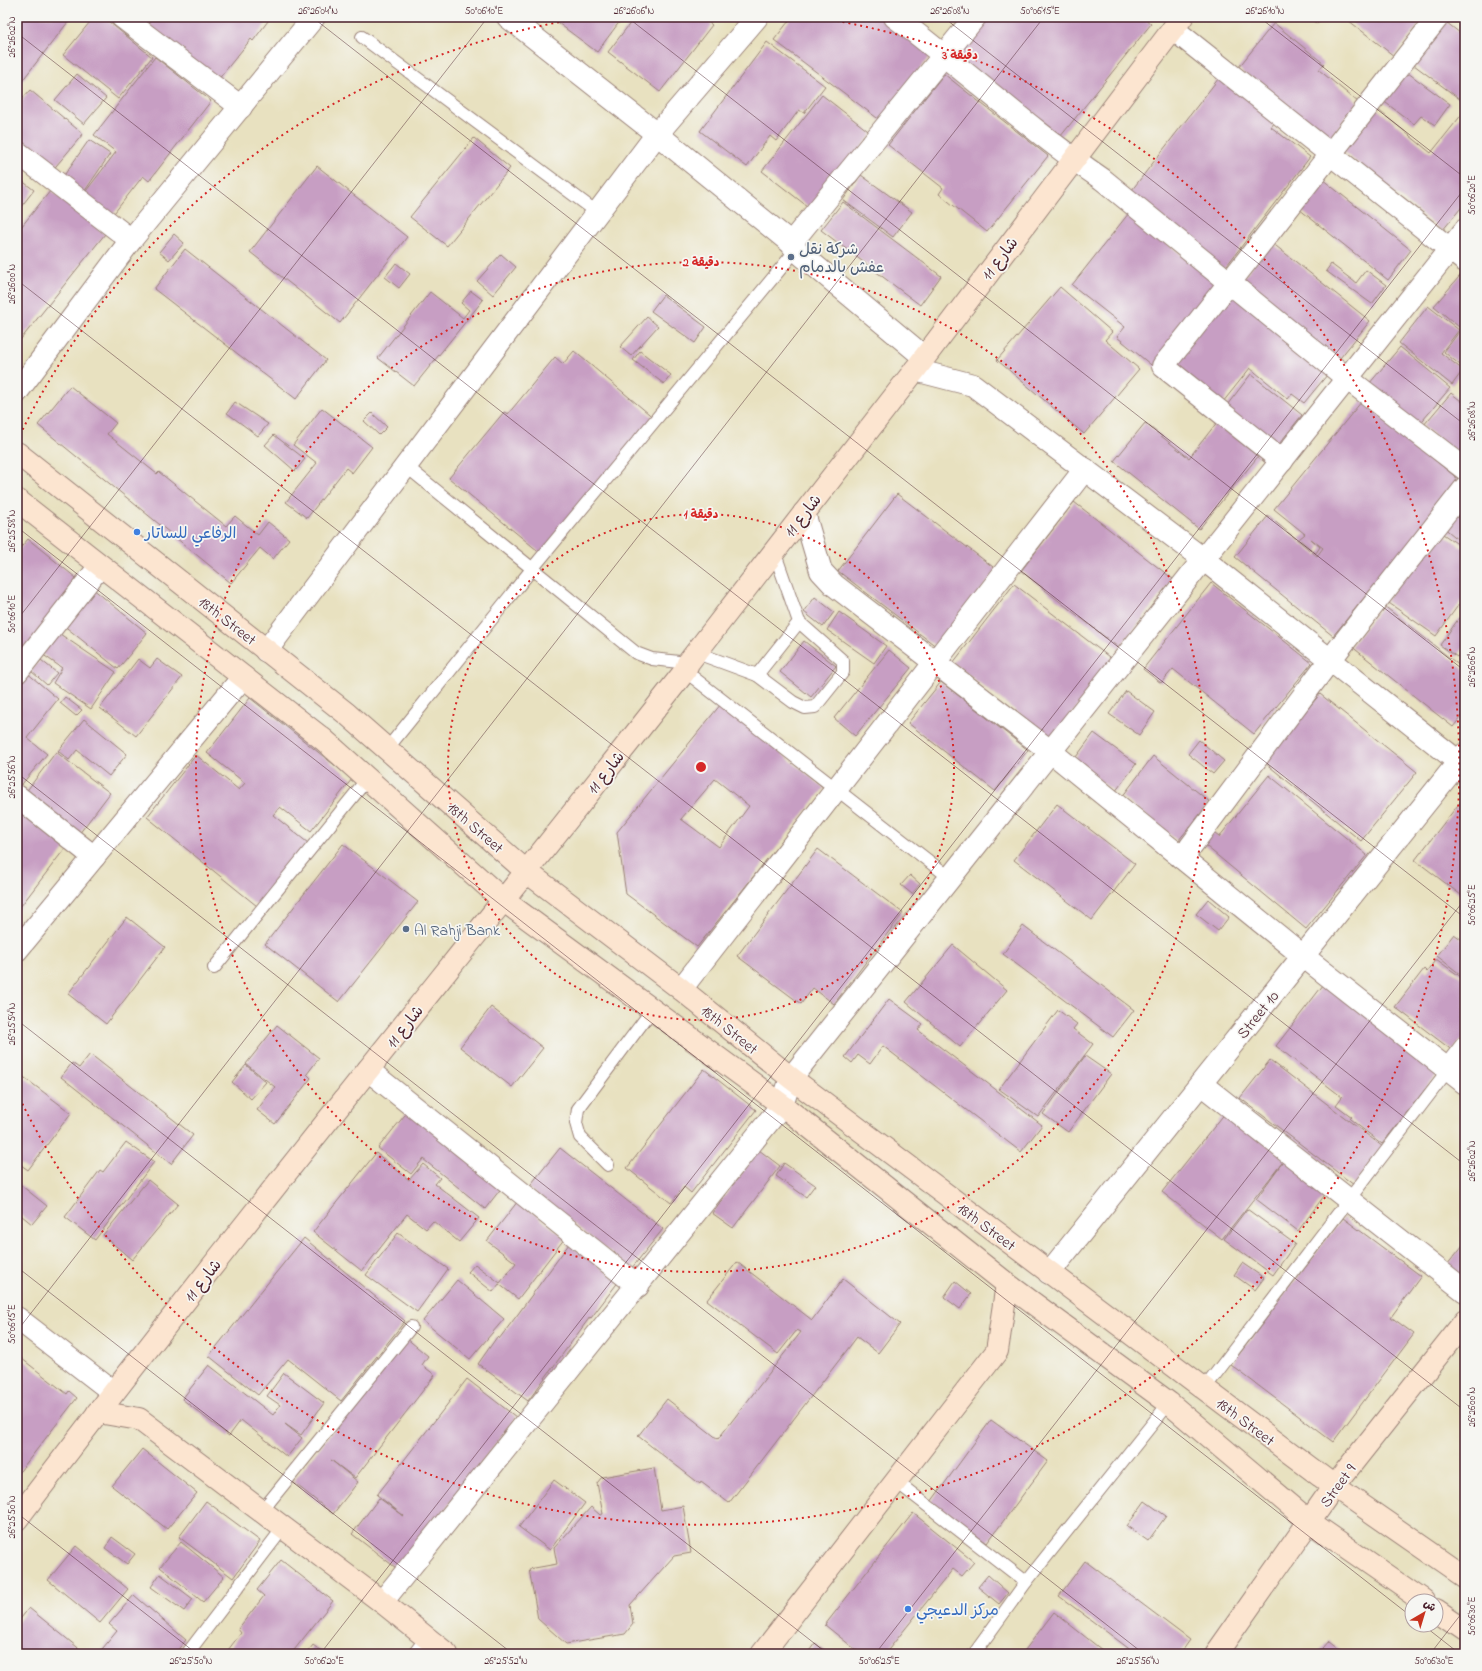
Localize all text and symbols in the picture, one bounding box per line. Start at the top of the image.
text: 26°26'04"N [298,4,338,19]
text: 50°06'10"E [465,4,503,19]
text: 26°26'06"N [614,4,654,19]
text: 26°26'08"N [930,4,970,19]
text: 50°06'15"E [1020,4,1060,19]
text: 26°26'10"N [1245,4,1285,19]
text: 26°26'02"N [5,16,20,57]
text: 3 دقيقة [941,47,978,65]
text: 50°06'20"E [1465,175,1480,215]
street label: شارع 11 [976,232,1025,286]
place label: شركة نقل عفش بالدمام [799,238,884,280]
marker: شركة نقل عفش بالدمام [786,252,796,262]
text: 2 دقيقة [682,254,720,272]
text: 26°26'00"N [5,264,20,304]
text: 26°26'08"N [1465,401,1480,441]
street label: شارع 11 [779,490,828,543]
text: 1 دقيقة [684,506,719,524]
text: 26°25'58"N [5,510,20,552]
place label: الرفاعي للساتار [143,522,236,547]
marker: الرفاعي للساتار [132,527,142,537]
street label: 18th Street [192,591,262,652]
text: 50°06'10"E [5,595,20,633]
text: 26°26'06"N [1465,647,1480,687]
street label: شارع 11 [582,747,631,800]
text: 26°25'56"N [5,755,20,799]
centre of rings [694,760,708,774]
street label: 18th Street [441,797,509,860]
text: 50°06'25"E [1465,884,1480,926]
place label: Al Rahji Bank [414,919,501,943]
marker: Al Rahji Bank [401,924,411,934]
street label: Street 10 [1232,986,1286,1045]
street label: 18th Street [695,1000,763,1062]
street label: شارع 11 [381,1001,430,1054]
text: 26°25'54"N [5,1002,20,1045]
text: 26°26'02"N [1465,1140,1480,1181]
street label: 18th Street [951,1197,1021,1258]
street label: شارع 11 [179,1255,228,1308]
text: 50°06'15"E [5,1304,20,1344]
text: 26°26'00"N [1465,1387,1480,1427]
street label: 18th Street [1210,1392,1280,1453]
street label: Street 9 [1314,1459,1363,1513]
text: 26°25'50"N [5,1495,20,1538]
north arrow [1404,1593,1444,1633]
text: ش [1420,1596,1439,1616]
text: 50°06'30"E [1465,1596,1480,1636]
place label: مركز الدعيجي [916,1599,999,1624]
marker: مركز الدعيجي [903,1604,913,1614]
text: 26°25'50"N [170,1654,213,1669]
text: 50°06'20"E [304,1654,344,1669]
text: 26°25'52"N [484,1654,528,1669]
text: 50°06'25"E [858,1654,900,1669]
text: 26°25'56"N [1117,1654,1160,1669]
text: 50°06'30"E [1414,1654,1454,1669]

